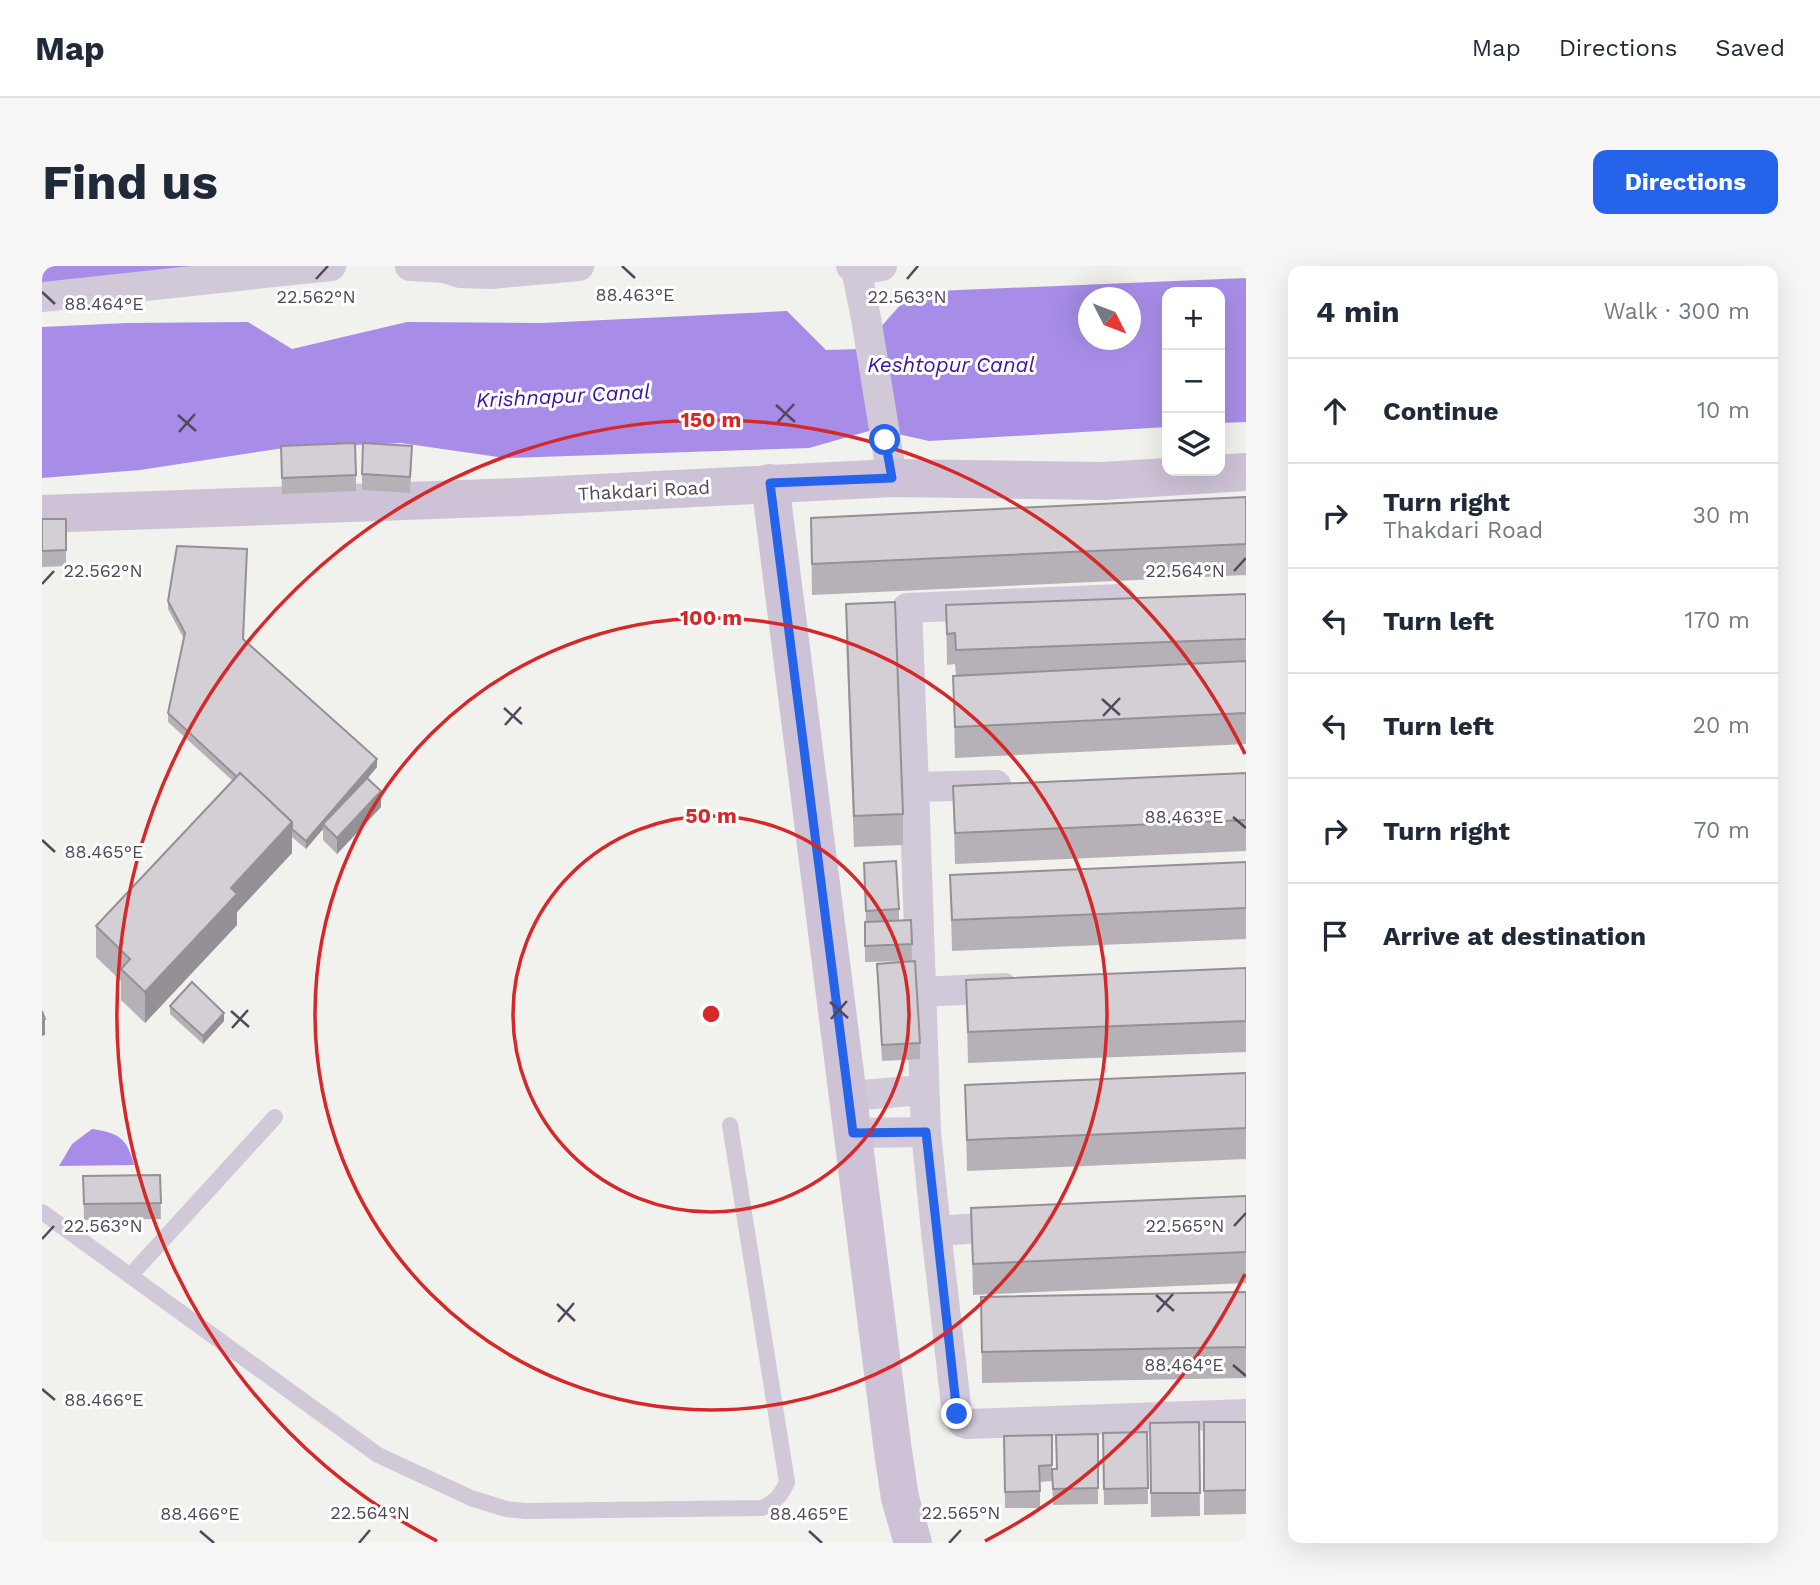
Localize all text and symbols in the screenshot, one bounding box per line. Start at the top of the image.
text: Map [35,29,105,68]
text: Map [1472,34,1521,62]
text: Directions [1559,34,1677,62]
text: Saved [1715,34,1785,62]
button: Directions [1593,150,1778,214]
text: Find us [42,153,218,211]
text: 88.463°E [596,284,674,305]
text: 22.562°N [276,286,356,307]
text: 22.563°N [867,286,947,307]
north arrow [1078,287,1141,350]
map controls [1162,287,1225,476]
button: + [1162,287,1225,350]
text: 88.464°E [64,293,144,314]
text: 4 min [1316,294,1400,329]
text: Walk · 300 m [1604,298,1750,325]
button: − [1162,350,1225,413]
water label: Keshtopur Canal [867,352,1035,377]
water label: Krishnapur Canal [475,378,651,413]
icon: ahead [1316,392,1354,430]
text: Continue [1383,396,1499,426]
text: 10 m [1697,397,1750,424]
text: 150 m [681,407,741,432]
button: layers [1162,413,1225,476]
route start [869,424,900,455]
street label: Thakdari Road [577,476,711,505]
text: Turn right [1383,487,1510,517]
icon: right [1316,497,1354,535]
text: 30 m [1693,502,1750,529]
text: Thakdari Road [1383,517,1543,544]
text: 22.562°N [63,560,143,581]
text: 22.564°N [1145,560,1225,581]
icon: left [1316,602,1354,640]
text: 100 m [680,605,742,630]
text: Turn left [1383,606,1494,636]
text: 170 m [1685,607,1750,634]
icon: left [1316,707,1354,745]
text: Turn left [1383,711,1494,741]
text: 20 m [1693,712,1750,739]
text: 50 m [685,803,737,828]
text: 88.463°E [1145,806,1223,827]
icon: right [1316,812,1354,850]
text: Turn right [1383,816,1510,846]
text: 70 m [1693,817,1750,844]
text: 88.465°E [65,841,143,862]
icon: arrive [1316,917,1354,955]
text: Arrive at destination [1383,921,1646,951]
centre of rings [699,1002,723,1026]
text: 22.563°N [63,1215,143,1236]
text: 22.565°N [1145,1215,1225,1236]
text: 88.464°E [1144,1354,1224,1375]
text: 88.466°E [64,1389,144,1410]
route end [941,1398,972,1429]
text: 22.564°N [330,1502,410,1523]
text: 22.565°N [921,1502,1001,1523]
text: 88.466°E [160,1503,240,1524]
text: 88.465°E [770,1503,848,1524]

